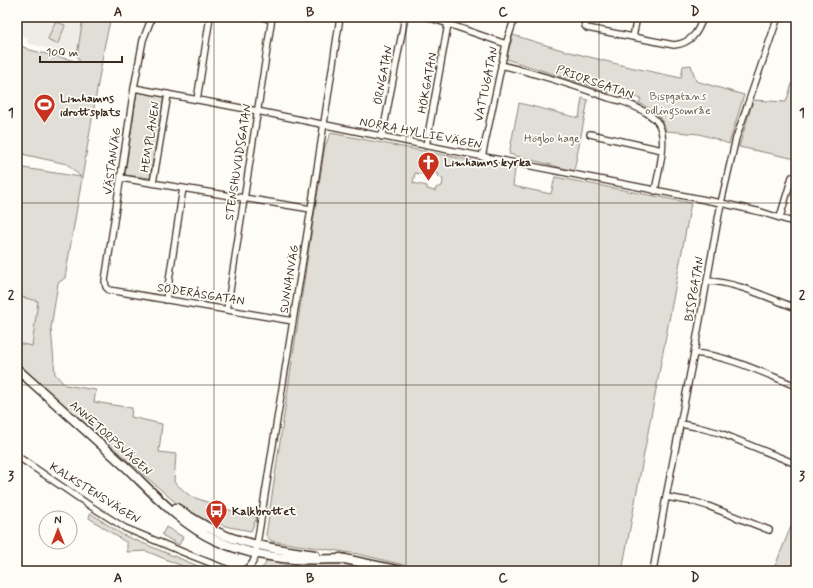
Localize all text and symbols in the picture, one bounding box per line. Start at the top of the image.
text: A [114,4,122,21]
text: B [306,4,315,21]
text: C [498,4,508,21]
text: D [691,4,700,21]
scale bar [40,38,122,64]
street label: ÖRNGATAN [370,44,398,106]
text: 100 m [46,45,78,61]
street label: VATTUGATAN [471,45,503,123]
street label: HÖKGATAN [415,52,441,115]
street label: PRIORSGATAN [554,62,636,104]
park label: Bispgatans odlingsområe [645,89,711,120]
place label: Limhamns idrottsplats [60,91,121,121]
sports icon: Limhamns idrottsplats [32,92,58,125]
street label: HEMPLANEN [137,100,165,174]
street label: STENSHUVUDSGATAN [222,102,256,222]
text: 1 [8,105,14,122]
text: 1 [799,105,805,122]
street label: NORRA HYLLIEVÄGEN [358,114,483,154]
street label: VÄSTANVÄG [100,126,126,196]
park label: Högbo hage [524,131,580,147]
church icon: Limhamns kyrka [415,149,441,182]
place label: Limhamns kyrka [444,155,531,171]
street label: SUNNANVÄG [277,244,303,315]
street label: BISPGATAN [681,255,709,323]
street label: SÖDERÅSGATAN [156,280,246,310]
text: 2 [8,287,15,304]
text: 2 [799,287,806,304]
street label: ANNETORPSVÄGEN [66,397,155,480]
street label: KALKSTENSVÄGEN [47,459,143,527]
text: 3 [8,468,14,485]
text: 3 [799,468,805,485]
bus stop icon: Kalkbrottet [204,498,230,531]
place label: Kalkbrottet [232,504,297,520]
north arrow [38,510,78,550]
text: A [114,570,122,587]
text: B [306,570,315,587]
text: C [498,570,508,587]
text: D [691,570,700,587]

